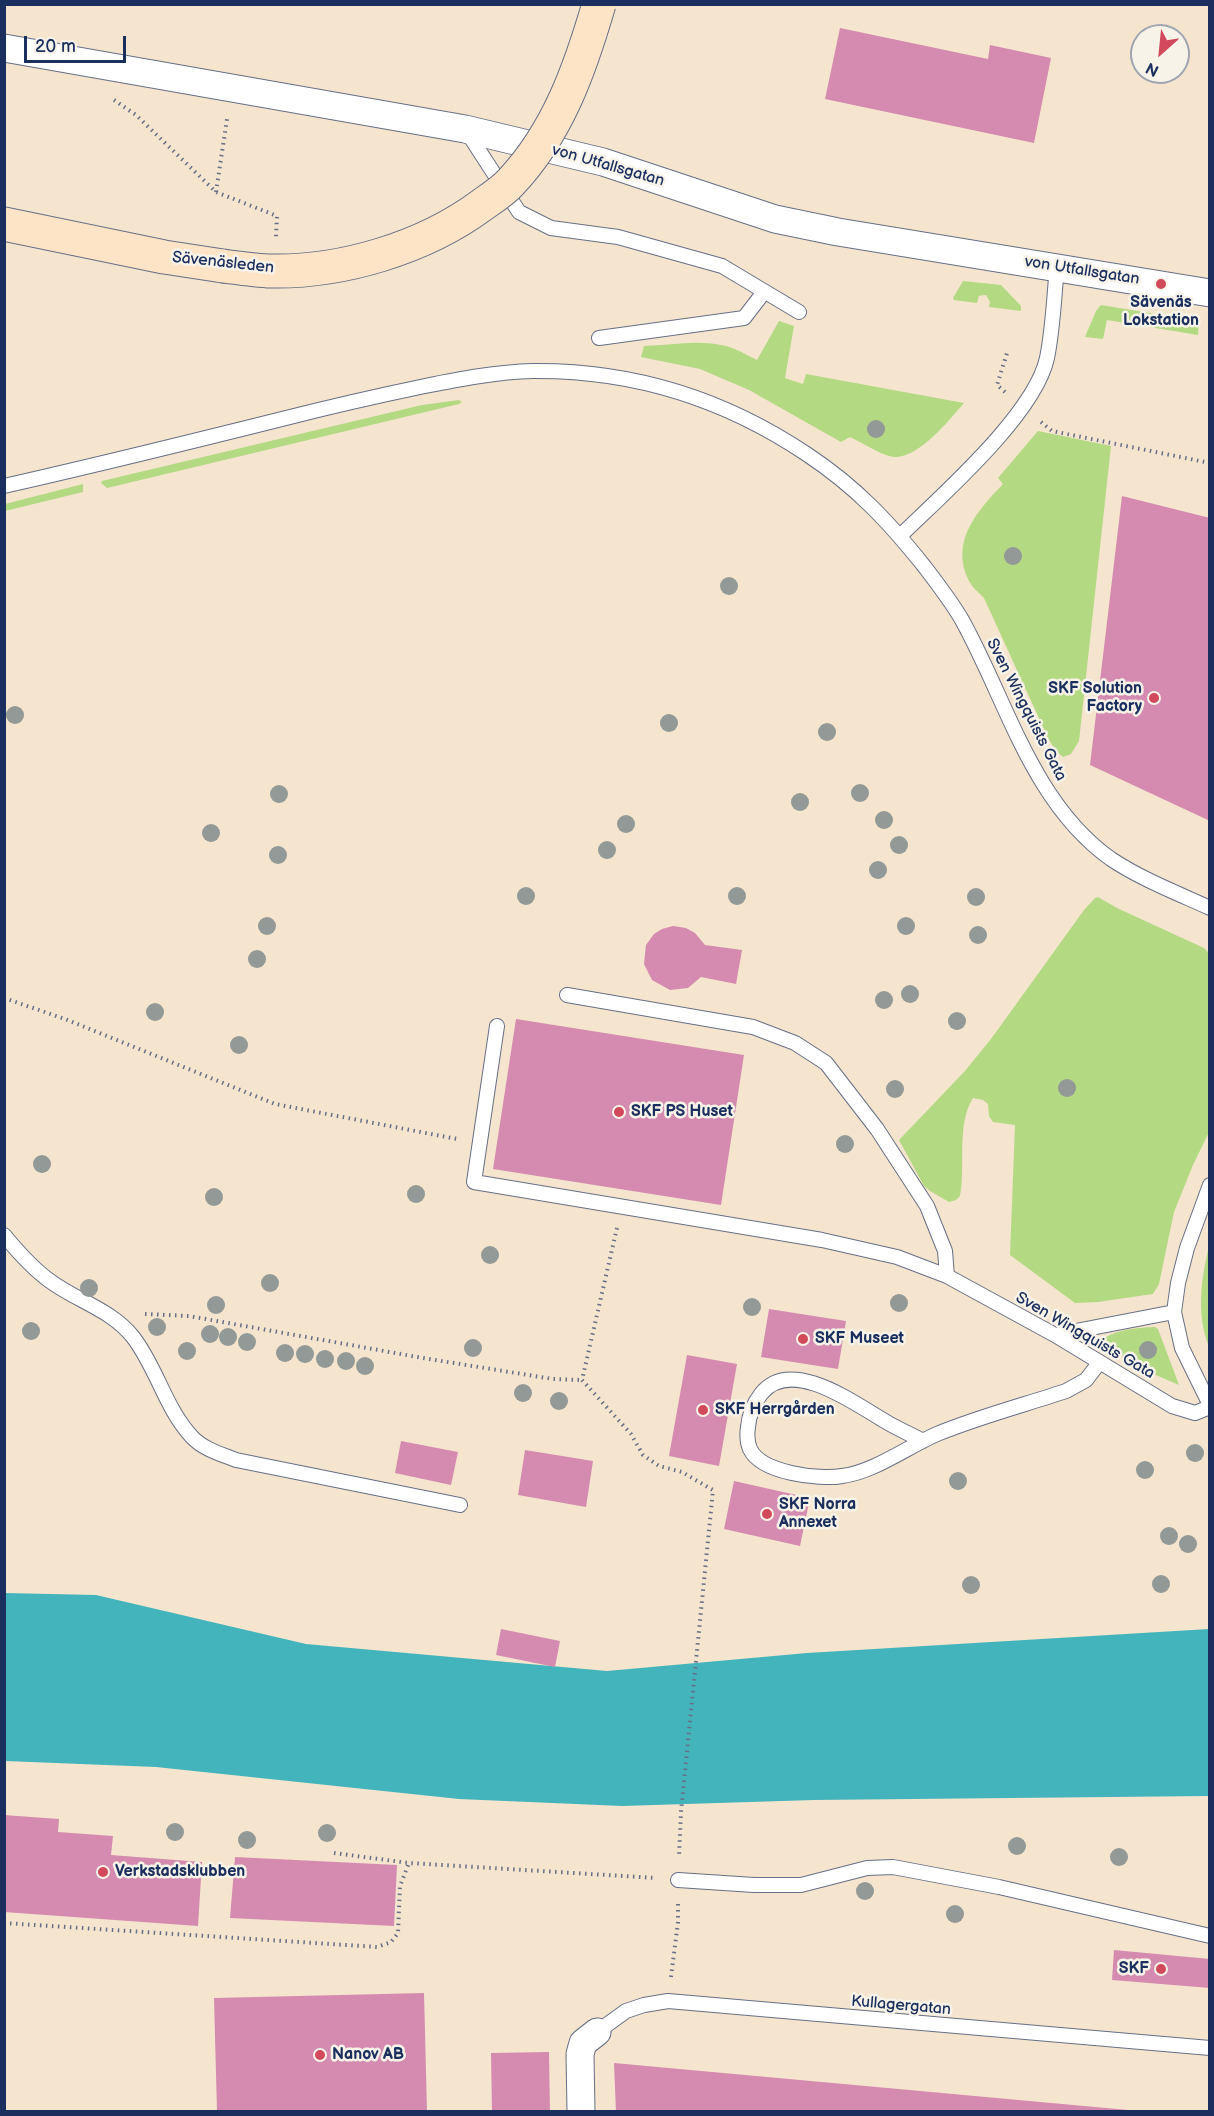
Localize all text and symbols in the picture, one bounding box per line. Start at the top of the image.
scale bar [27,24,129,62]
north arrow [1130,24,1190,84]
text: 20 m [35,36,76,57]
text: N [1143,58,1162,80]
street label: von Utfallsgatan [550,141,666,191]
street label: Sävenäsleden [171,248,275,278]
street label: von Utfallsgatan [1023,252,1141,290]
marker: Sävenäs Lokstation [1154,277,1168,291]
place label: Sävenäs Lokstation [1123,293,1199,331]
street label: Sven Wingquists Gata [982,636,1070,784]
place label: SKF Solution Factory [1048,679,1142,717]
marker: SKF Solution Factory [1147,691,1161,705]
place label: SKF PS Huset [631,1102,733,1122]
marker: SKF PS Huset [612,1105,626,1119]
street label: Sven Wingquists Gata [1012,1288,1158,1384]
place label: SKF Museet [815,1329,904,1349]
marker: SKF Museet [796,1332,810,1346]
place label: SKF Herrgården [715,1400,835,1420]
marker: SKF Herrgården [696,1403,710,1417]
place label: SKF Norra Annexet [779,1495,856,1533]
marker: SKF Norra Annexet [760,1507,774,1521]
place label: Verkstadsklubben [115,1862,245,1882]
marker: Verkstadsklubben [96,1865,110,1879]
place label: SKF [1119,1959,1149,1979]
marker: SKF [1154,1962,1168,1976]
street label: Kullagergatan [850,1992,952,2020]
place label: Nanov AB [332,2045,404,2065]
marker: Nanov AB [313,2048,327,2062]

